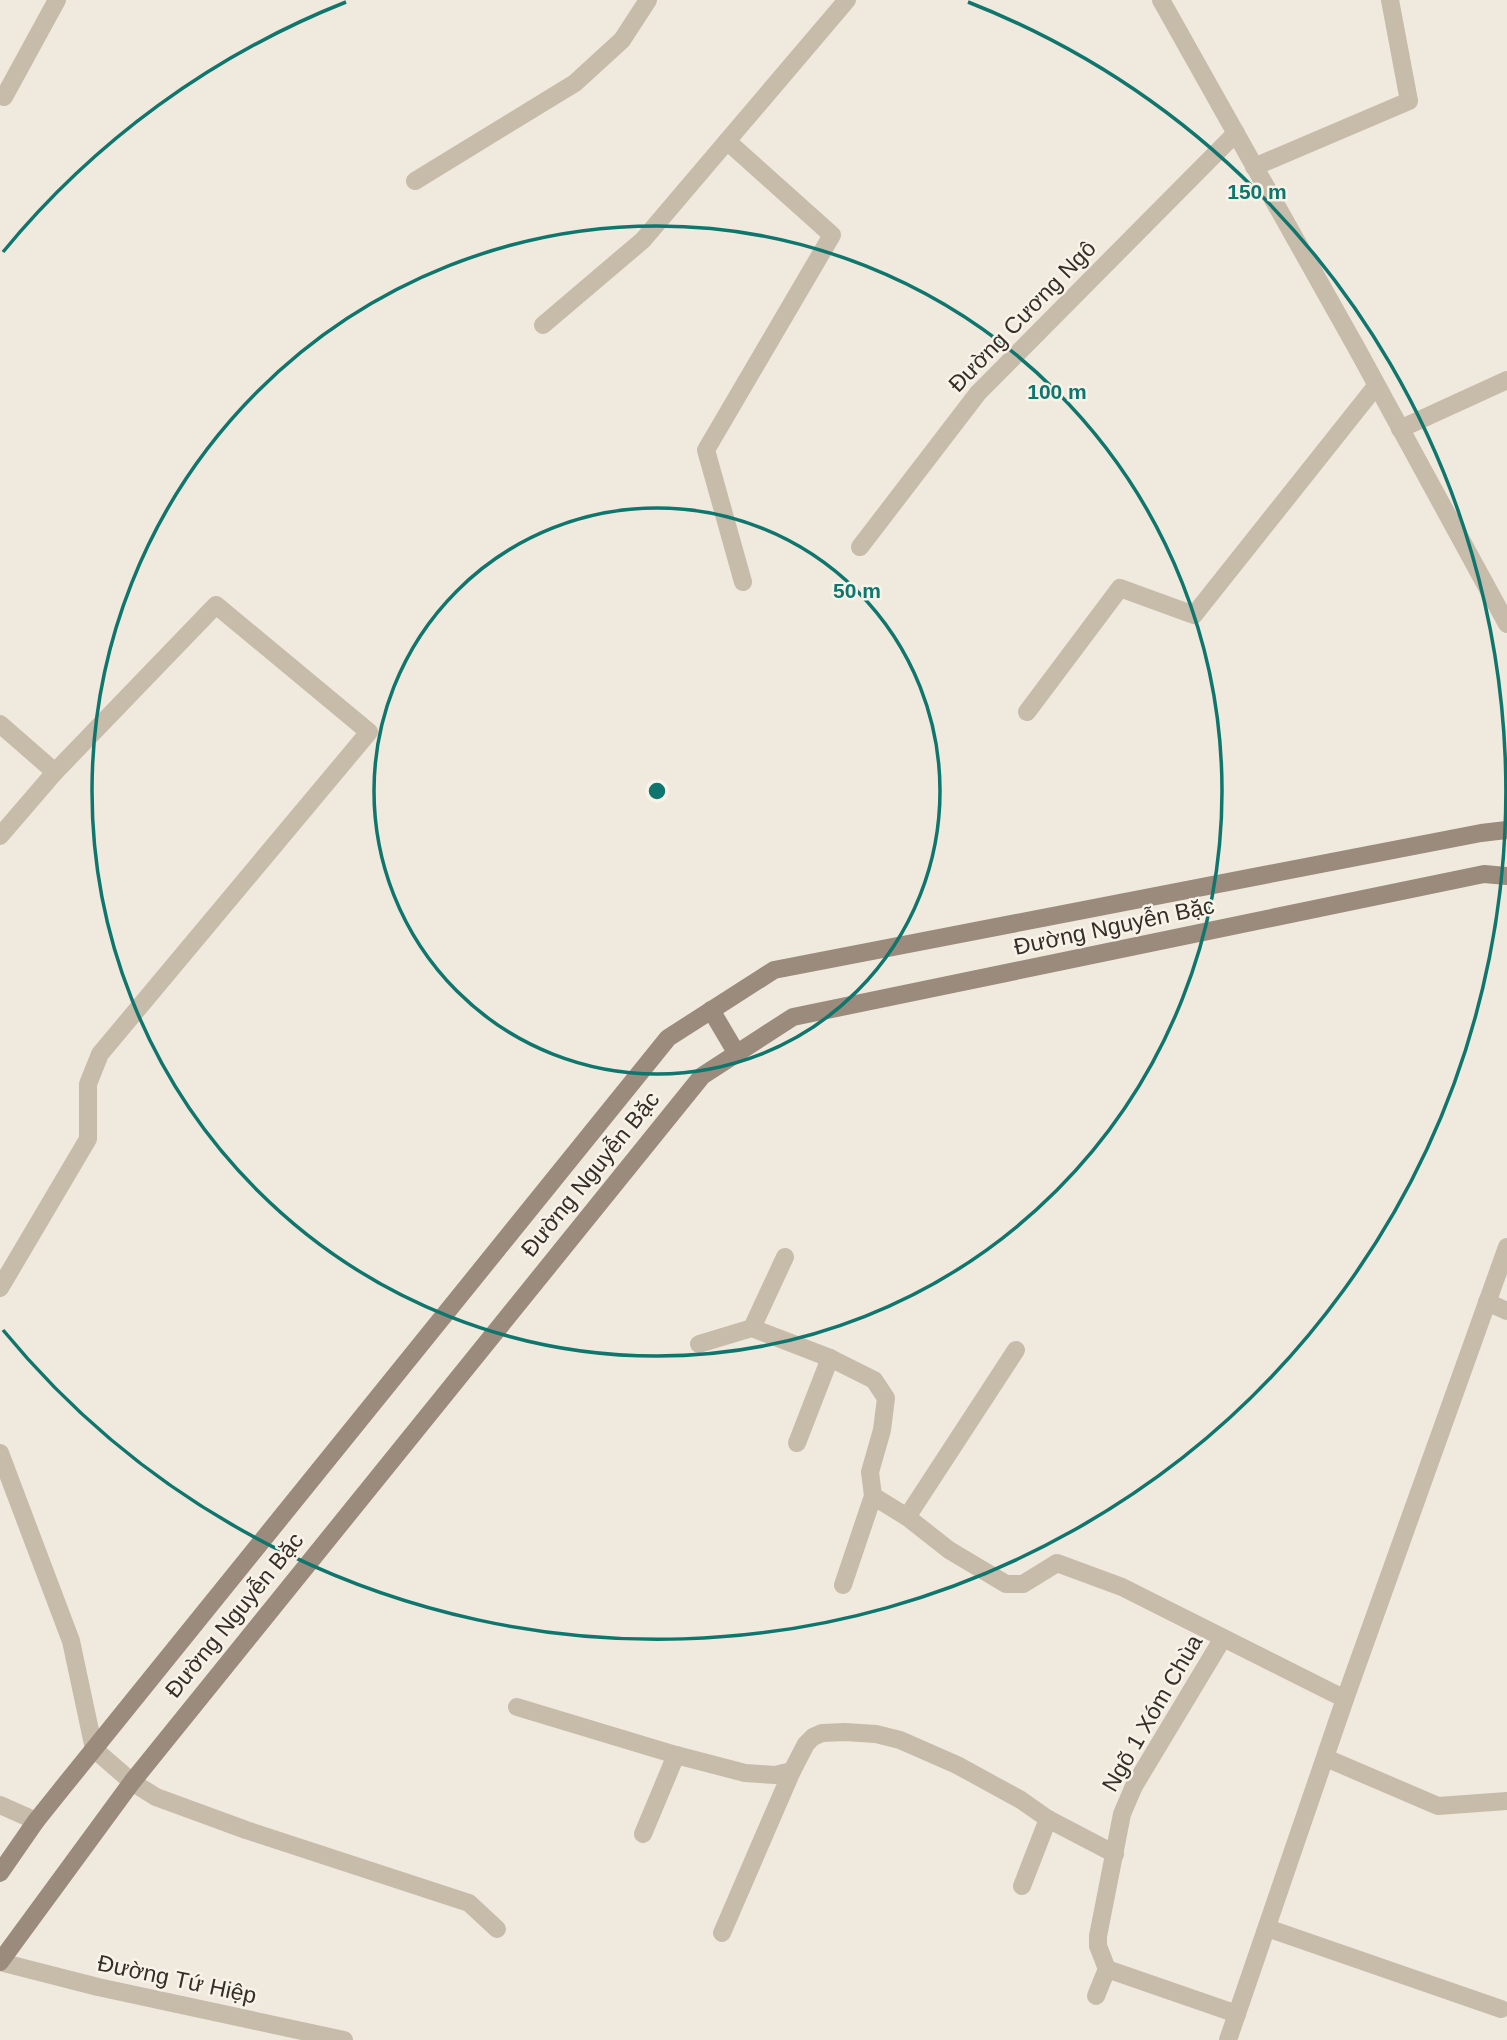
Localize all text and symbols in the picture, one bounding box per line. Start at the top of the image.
text: 150 m [1227,180,1287,203]
street label: Đường Cương Ngô [943,235,1101,397]
text: 100 m [1027,380,1087,403]
text: 50 m [833,579,881,602]
centre of rings [645,779,669,803]
street label: Đường Nguyễn Bặc [1011,892,1217,960]
street label: Đường Nguyễn Bặc [516,1086,664,1262]
street label: Đường Nguyễn Bặc [160,1527,308,1703]
street label: Ngõ 1 Xóm Chùa [1097,1630,1207,1796]
street label: Đường Tứ Hiệp [95,1949,259,2009]

